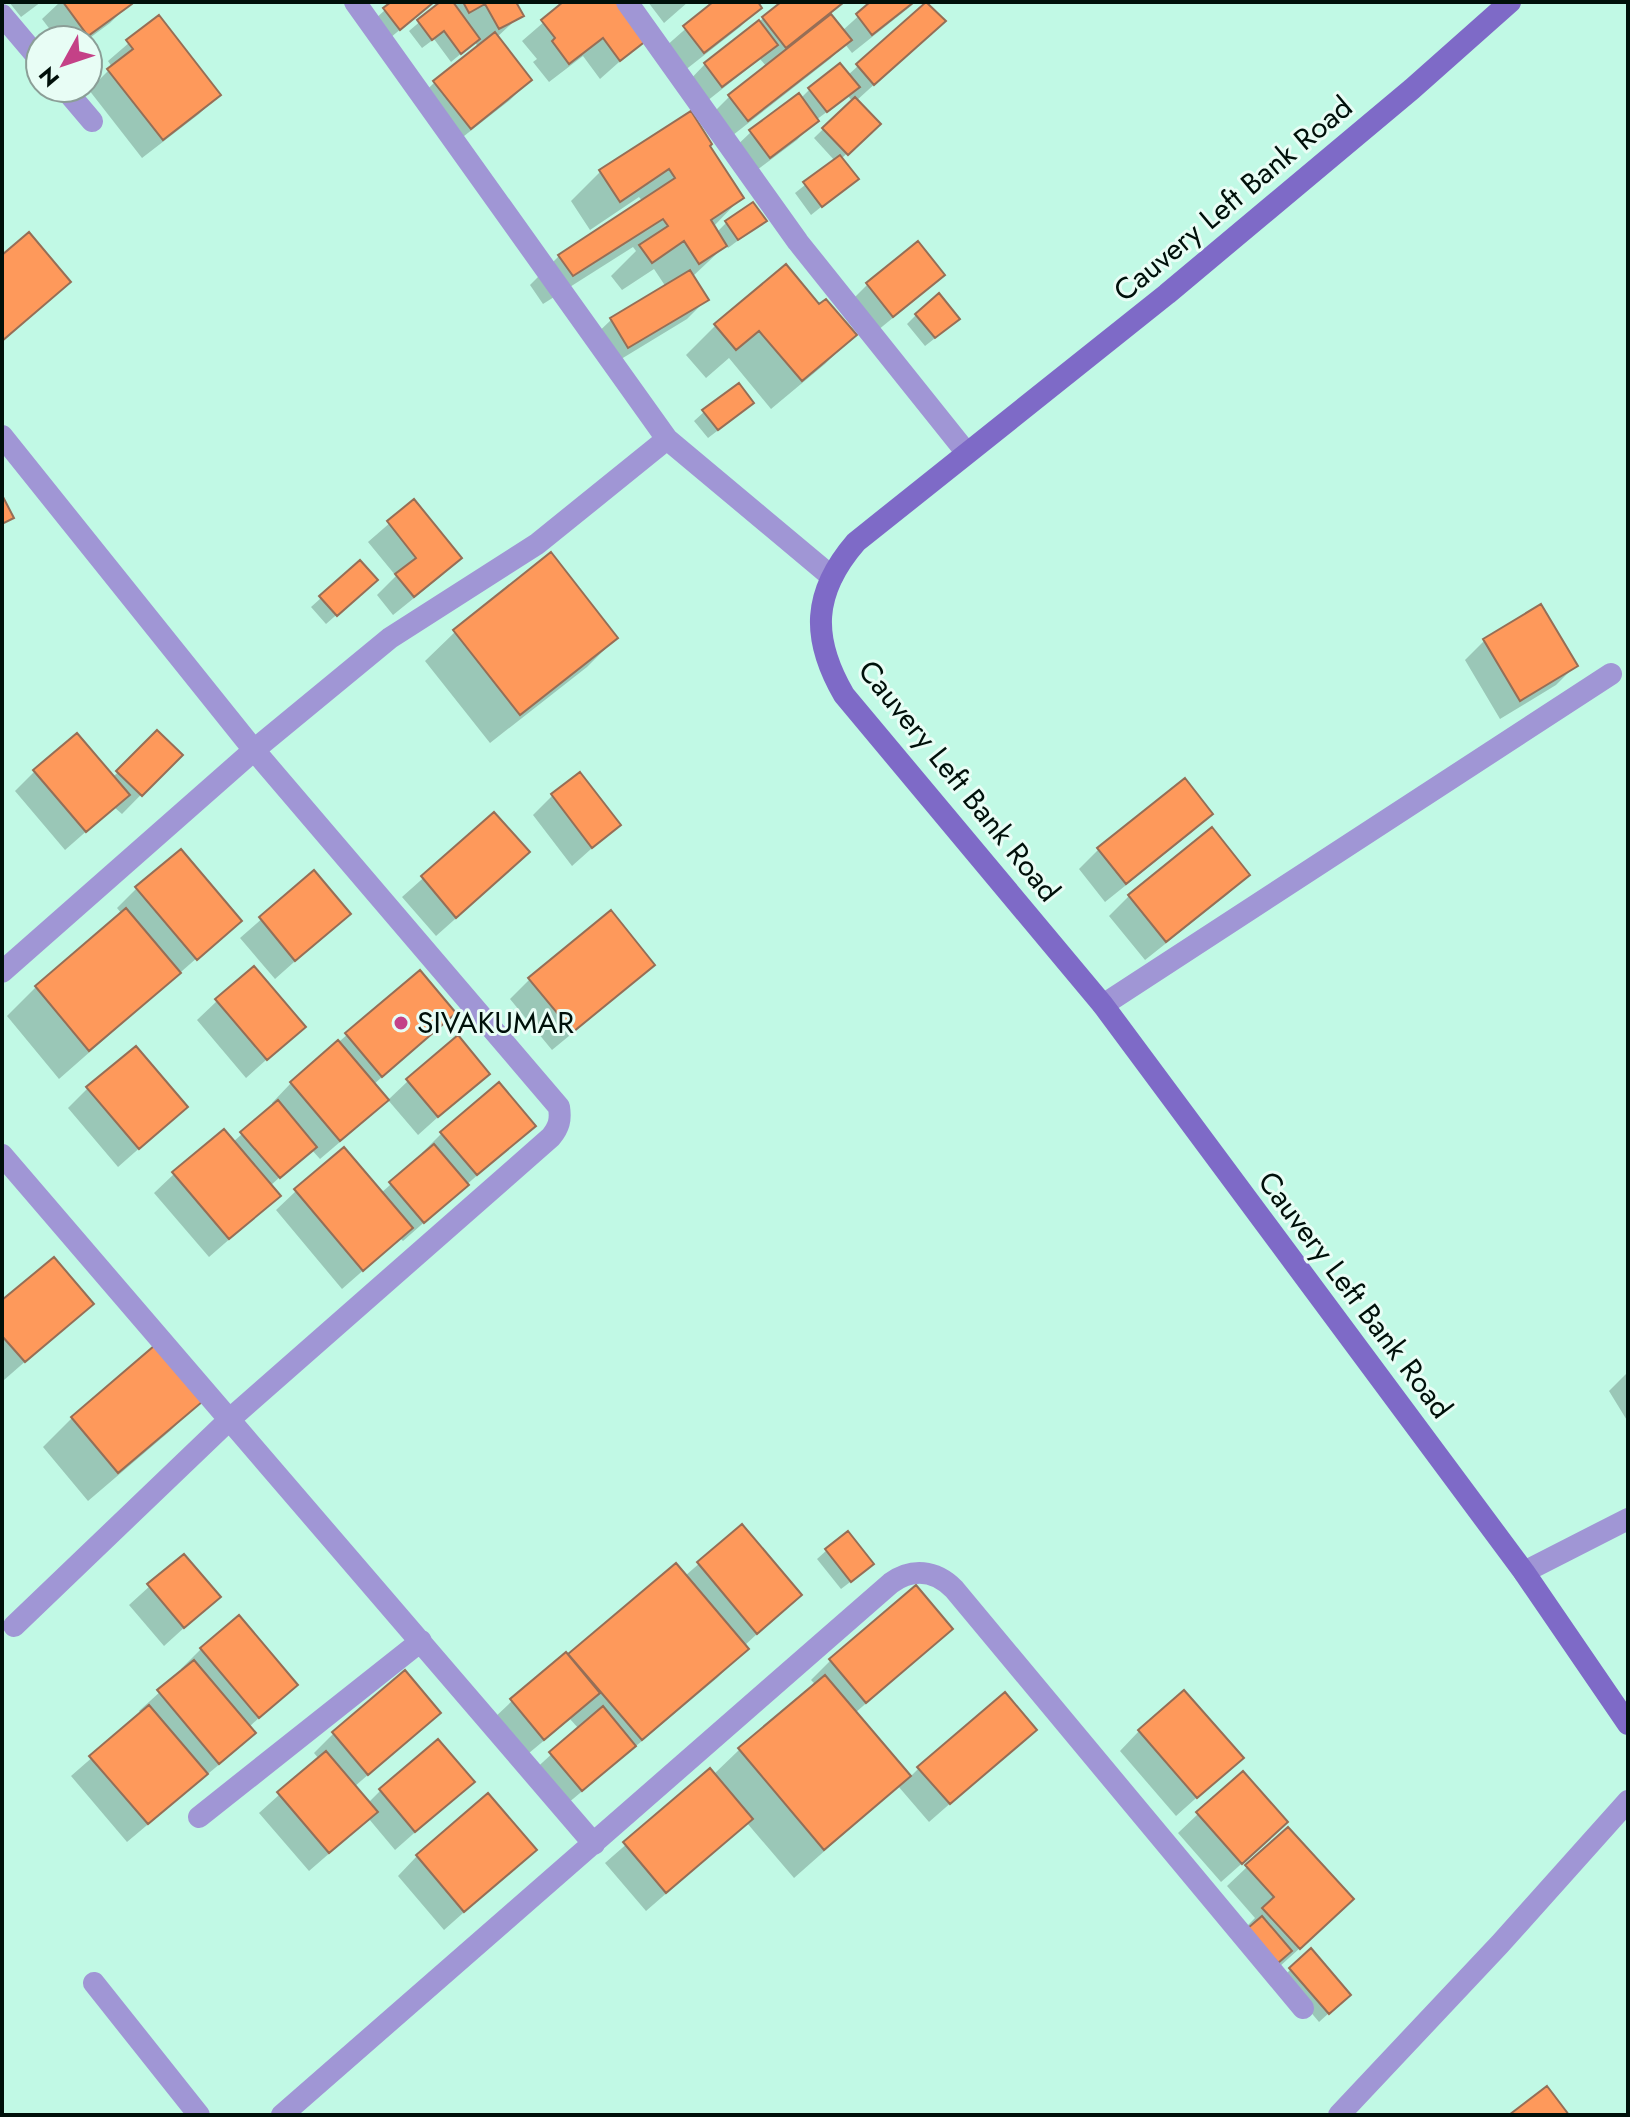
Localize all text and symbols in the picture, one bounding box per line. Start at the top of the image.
north arrow [24,24,104,104]
text: N [31,60,67,94]
street label: Cauvery Left Bank Road [1104,86,1361,311]
street label: Cauvery Left Bank Road [848,651,1070,911]
place label: SIVAKUMAR [417,1001,574,1044]
marker: SIVAKUMAR [392,1014,410,1032]
street label: Cauvery Left Bank Road [1248,1162,1463,1427]

